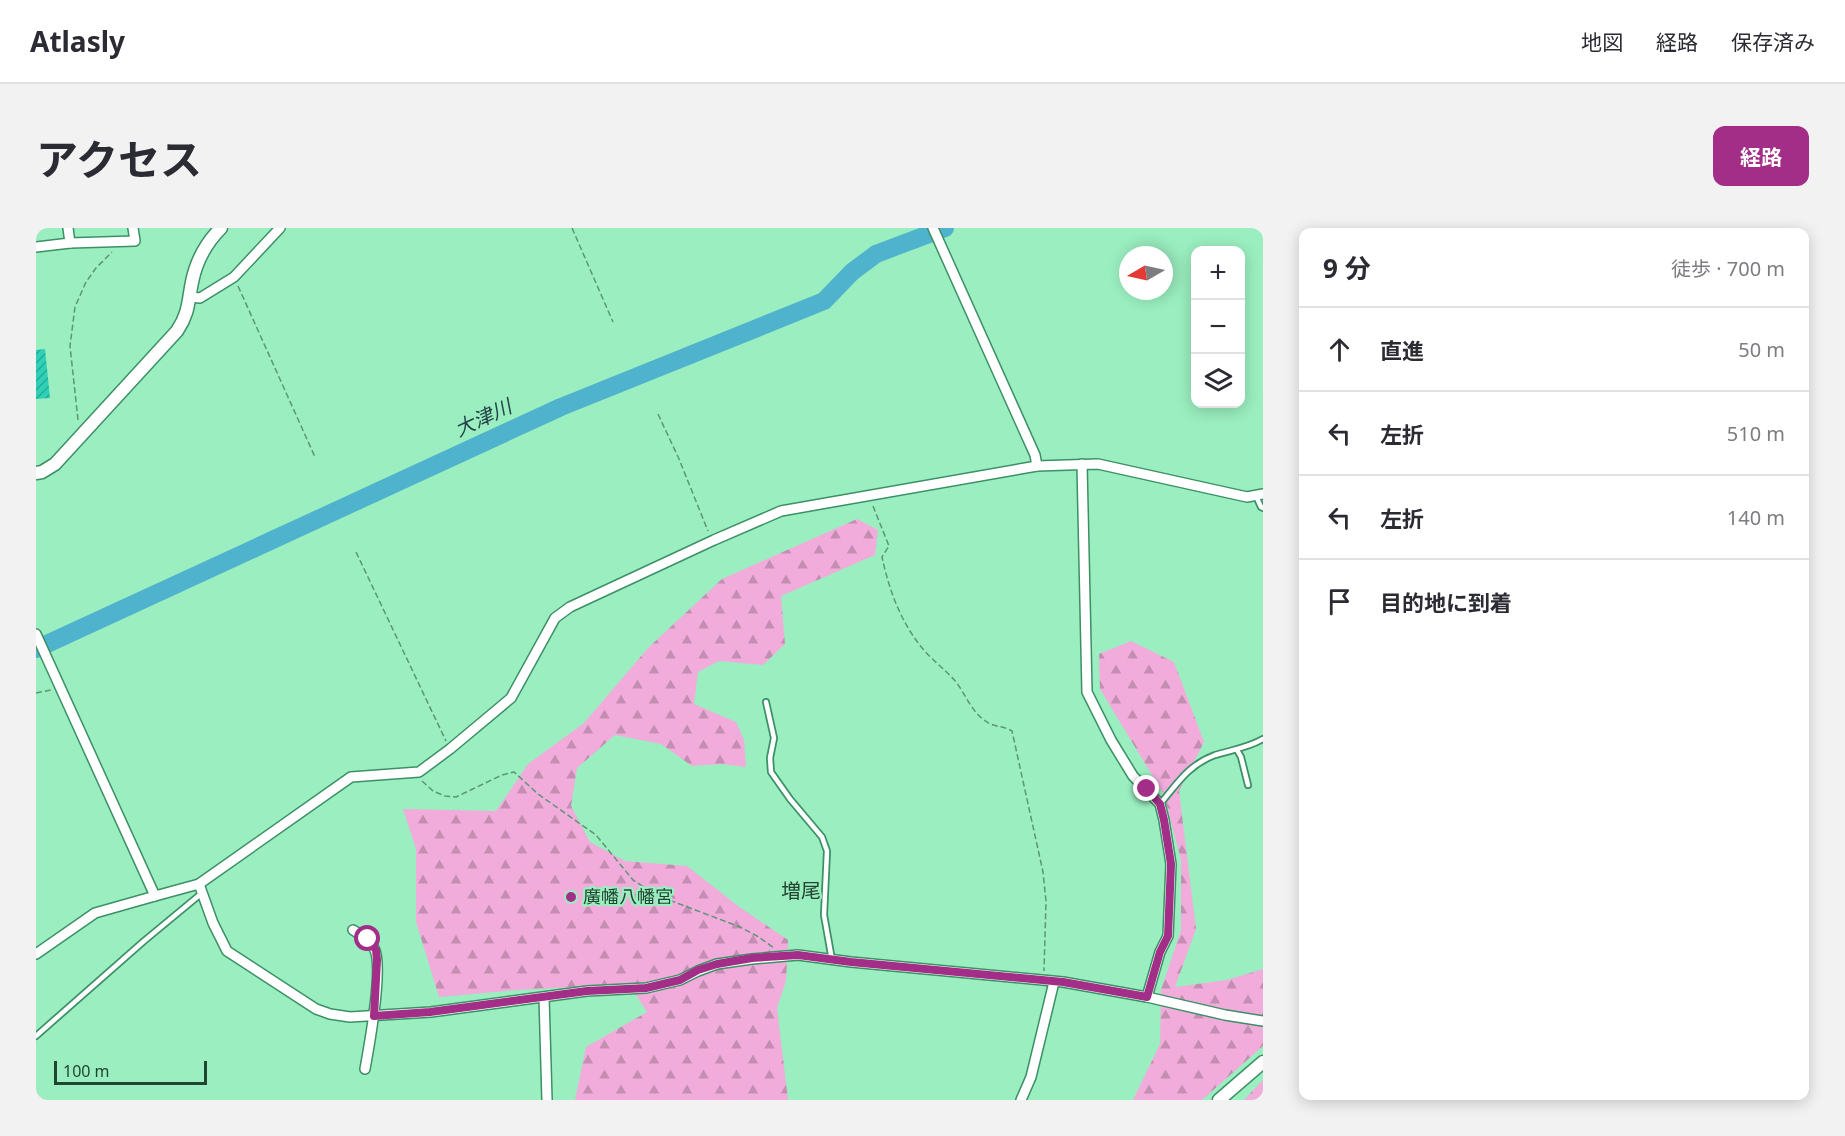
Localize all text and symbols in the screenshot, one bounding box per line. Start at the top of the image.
text: Atlasly [30,22,125,60]
text: 地図 [1581,28,1623,56]
text: 経路 [1656,28,1698,56]
text: 保存済み [1731,28,1815,56]
button: 経路 [1713,126,1809,186]
text: アクセス [36,130,202,187]
north arrow [1119,246,1173,300]
map controls [1191,246,1245,408]
button: + [1191,246,1245,300]
text: 9 分 [1323,250,1371,286]
text: 徒歩 · 700 m [1671,255,1785,282]
button: − [1191,300,1245,354]
icon: ahead [1323,333,1356,366]
text: 直進 [1380,335,1424,365]
text: 50 m [1738,336,1785,363]
button: layers [1191,354,1245,408]
water label: 大津川 [450,392,517,442]
icon: left [1323,417,1356,450]
text: 左折 [1380,419,1424,449]
text: 510 m [1727,420,1785,447]
icon: left [1323,501,1356,534]
text: 左折 [1380,503,1424,533]
text: 140 m [1727,504,1785,531]
icon: arrive [1323,585,1356,618]
text: 目的地に到着 [1380,587,1512,617]
route end [1133,775,1159,801]
district label: 増尾 [781,877,821,904]
place label: 廣幡八幡宮 [583,884,673,908]
marker: 廣幡八幡宮 [564,890,578,904]
route start [354,925,380,951]
scale bar [54,1058,207,1086]
text: 100 m [63,1060,110,1082]

